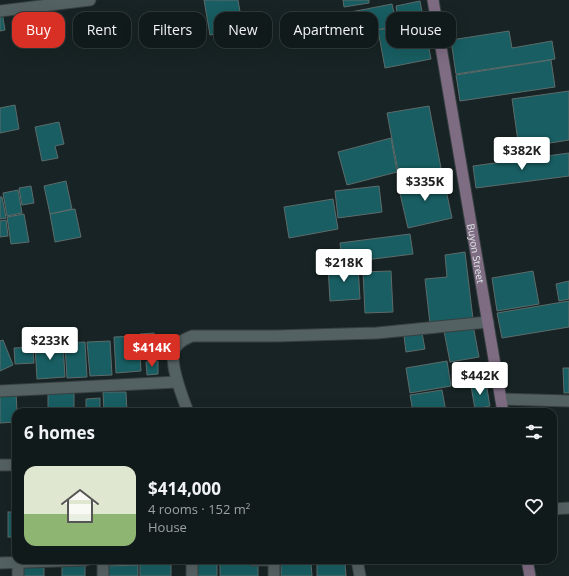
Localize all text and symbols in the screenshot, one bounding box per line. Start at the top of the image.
chip: Buy [12,12,65,48]
chip: Rent [73,12,131,48]
chip: Filters [139,12,206,48]
chip: New [214,12,272,48]
chip: Apartment [280,12,378,48]
chip: House [386,12,456,48]
pin: $382K [494,137,550,171]
text: $382K [503,141,541,159]
pin: $335K [397,168,453,202]
text: $335K [406,172,444,190]
street label: Buyon Street [464,222,488,285]
pin: $218K [316,249,372,283]
text: $218K [325,253,363,271]
pin: $233K [22,327,78,361]
text: $233K [31,331,69,349]
pin: $414K [124,334,180,368]
text: $414K [133,338,171,356]
pin: $442K [452,362,508,396]
text: $442K [461,366,499,384]
text: 6 homes [24,421,95,444]
icon: filters [523,421,545,443]
text: $414,000 [148,477,221,500]
icon: home [56,482,104,530]
icon: heart [523,495,545,517]
text: 4 rooms · 152 m² [148,500,250,518]
text: House [148,518,187,536]

